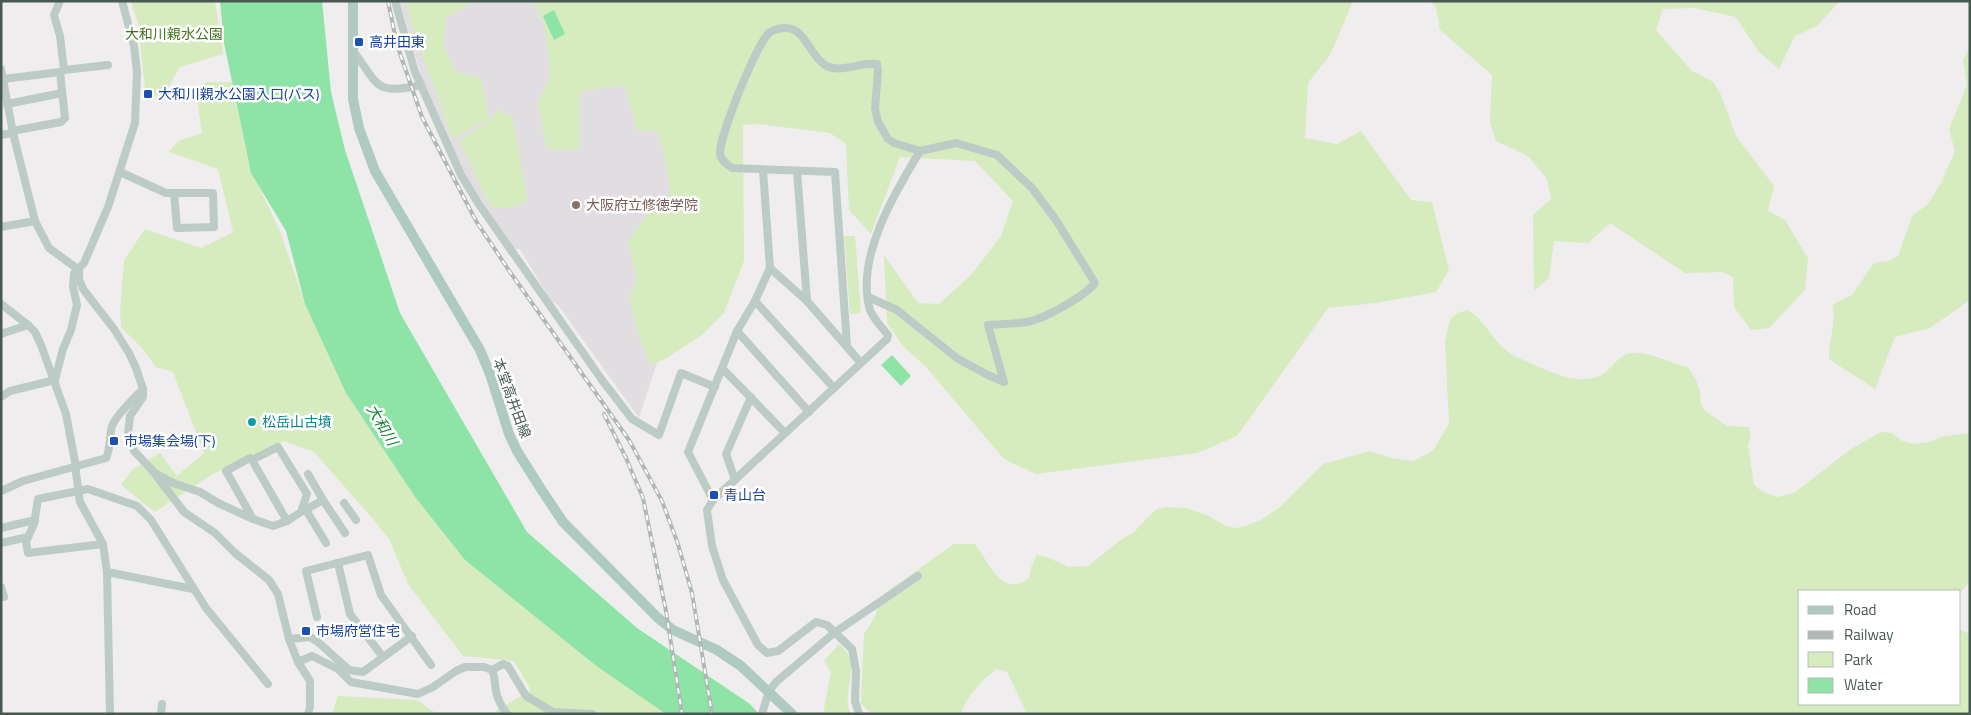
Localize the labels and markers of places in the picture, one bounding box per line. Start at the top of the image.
place label: 高井田東 [369,31,425,52]
marker: 高井田東 [353,36,365,48]
place label: 大和川親水公園入口(バス) [158,83,319,104]
marker: 大和川親水公園入口(バス) [142,88,154,100]
place label: 大阪府立修徳学院 [586,194,698,215]
marker: 大阪府立修徳学院 [570,199,582,211]
place label: 松岳山古墳 [262,411,332,432]
marker: 松岳山古墳 [246,416,258,428]
place label: 市場集会場(下) [124,430,215,451]
marker: 市場集会場(下) [108,435,120,447]
place label: 青山台 [724,484,766,505]
marker: 青山台 [708,489,720,501]
place label: 市場府営住宅 [316,620,400,641]
marker: 市場府営住宅 [300,625,312,637]

